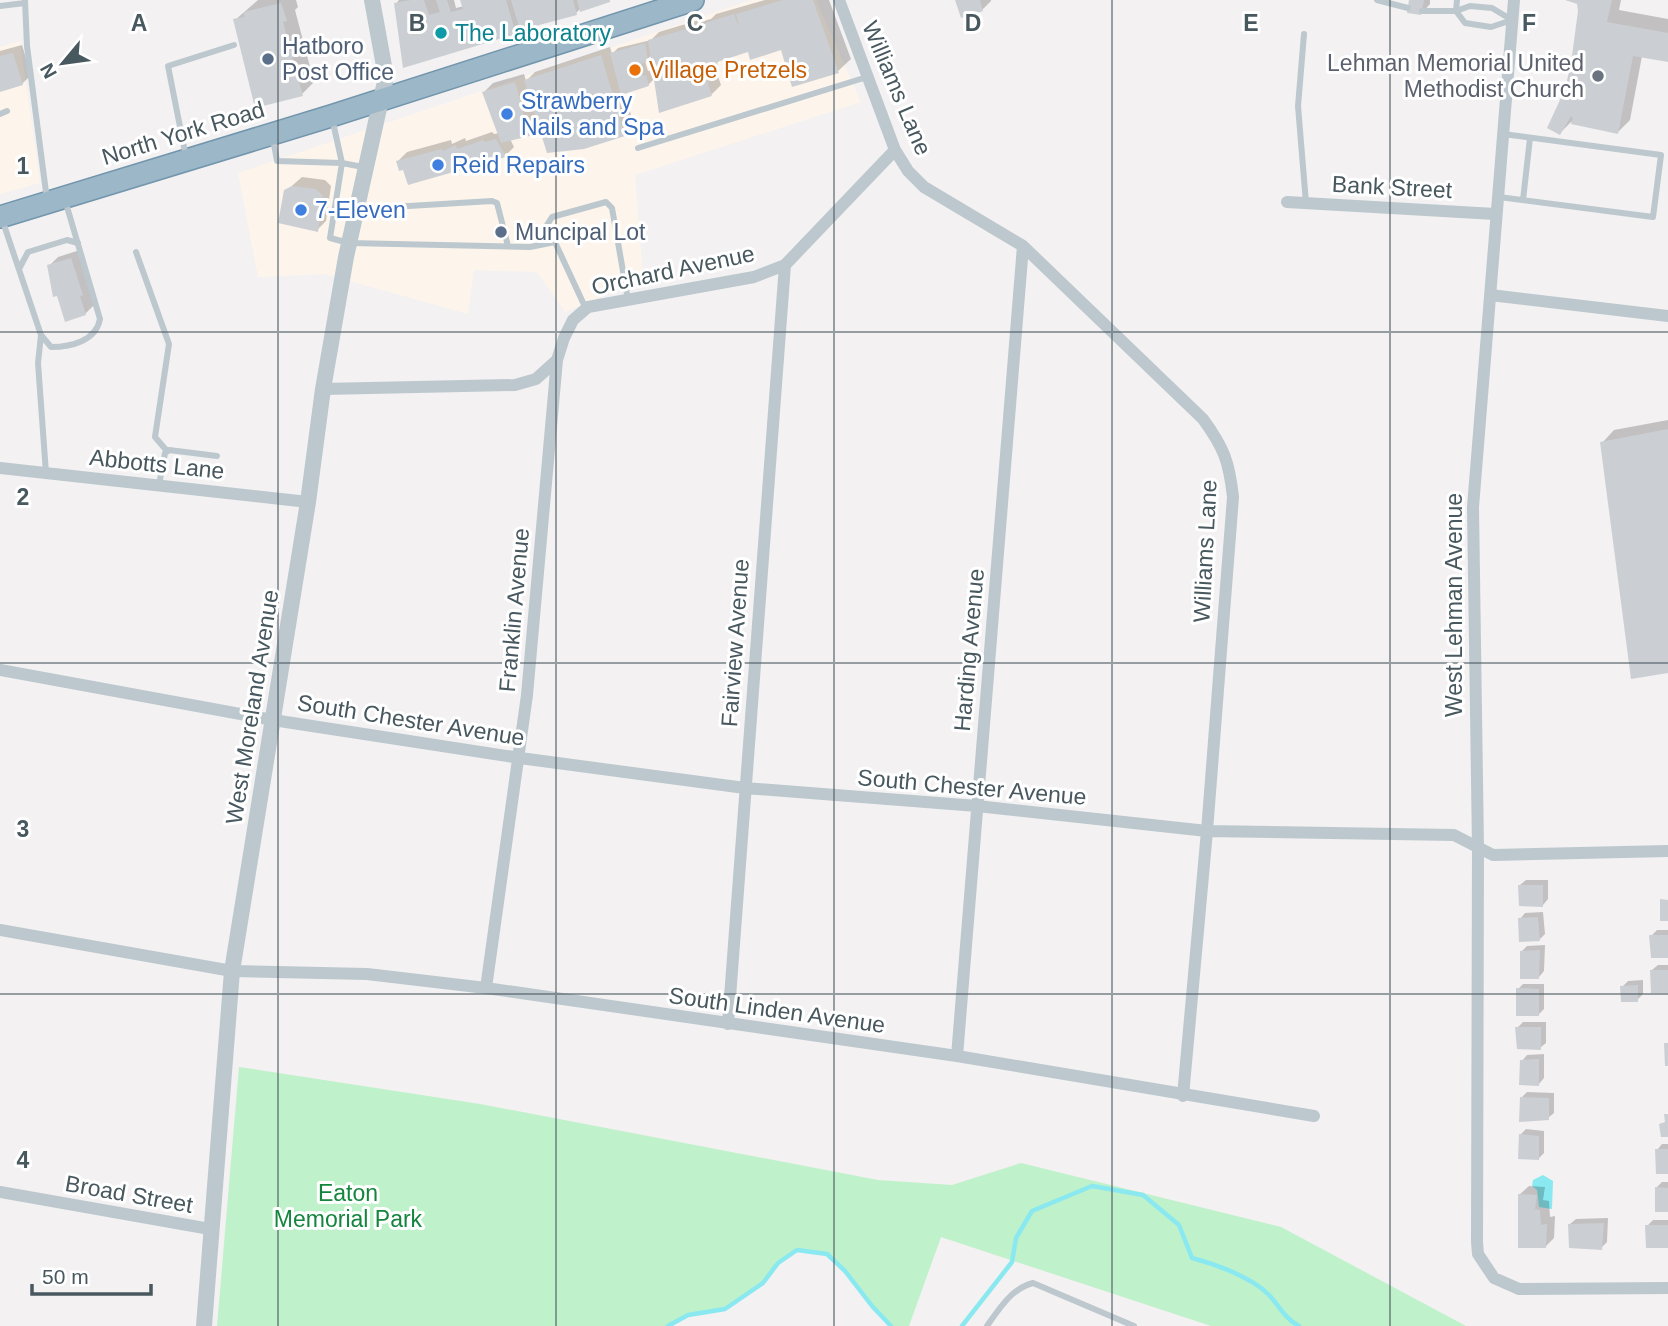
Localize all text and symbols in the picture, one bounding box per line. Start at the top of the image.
text: A [131,10,147,36]
text: B [409,10,425,36]
text: C [687,10,703,36]
text: D [965,10,981,36]
text: E [1243,10,1259,36]
text: F [1522,10,1536,36]
street label: Williams Lane [857,17,937,159]
place label: The Laboratory [455,20,611,46]
marker: The Laboratory [433,25,449,41]
north arrow [28,28,98,98]
place label: Hatboro Post Office [282,33,394,85]
place label: Lehman Memorial United Methodist Church [1327,50,1584,102]
marker: Hatboro Post Office [260,51,276,67]
place label: Village Pretzels [649,57,807,83]
text: N [36,60,61,82]
marker: Village Pretzels [627,62,643,78]
marker: Lehman Memorial United Methodist Church [1590,68,1606,84]
place label: Strawberry Nails and Spa [521,88,664,140]
street label: North York Road [98,96,268,170]
marker: Strawberry Nails and Spa [499,106,515,122]
place label: Reid Repairs [452,152,585,178]
text: 1 [17,153,30,179]
marker: Reid Repairs [430,157,446,173]
street label: Bank Street [1331,171,1453,203]
place label: 7-Eleven [315,197,406,223]
marker: 7-Eleven [293,202,309,218]
place label: Muncipal Lot [515,219,646,245]
marker: Muncipal Lot [493,224,509,240]
street label: Orchard Avenue [589,240,757,300]
street label: Abbotts Lane [88,444,226,484]
street label: Williams Lane [1188,479,1222,623]
text: 2 [17,484,29,510]
street label: West Lehman Avenue [1441,493,1467,717]
street label: Franklin Avenue [494,527,534,693]
street label: Fairview Avenue [716,558,754,728]
street label: Harding Avenue [949,568,989,732]
street label: West Moreland Avenue [221,588,283,826]
street label: South Chester Avenue [296,689,526,751]
street label: South Chester Avenue [856,764,1088,810]
text: 3 [17,816,29,842]
street label: South Linden Avenue [667,982,887,1038]
text: 4 [17,1147,30,1173]
street label: Broad Street [63,1170,195,1218]
park label: Eaton Memorial Park [274,1180,423,1232]
scale bar [32,1252,150,1296]
text: 50 m [42,1265,89,1288]

